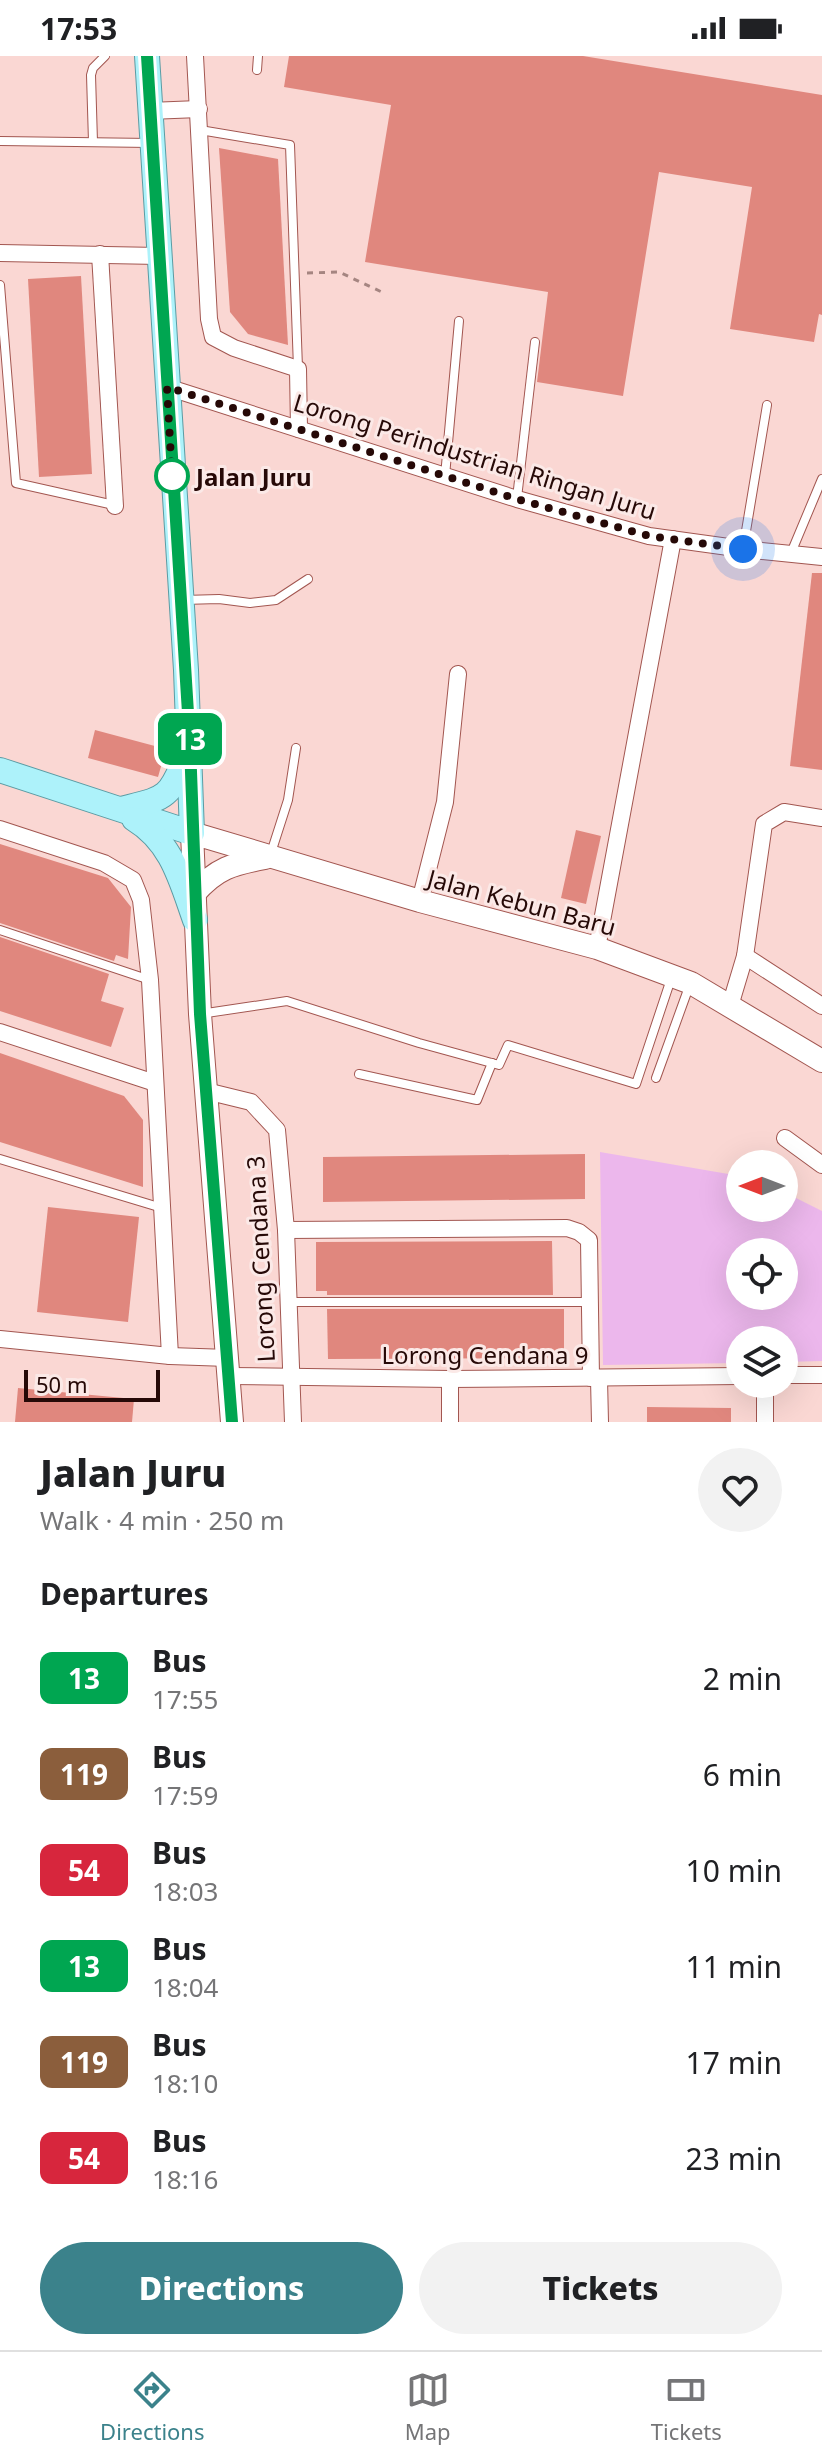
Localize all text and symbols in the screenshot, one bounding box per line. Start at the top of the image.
text: 17:53 [40,8,117,49]
street label: Lorong Perindustrian Ringan Juru [290,385,660,527]
marker: Jalan Juru [155,459,189,493]
place label: Jalan Juru [194,460,312,493]
your location [723,529,763,569]
line badge: 13 [154,713,226,765]
text: 13 [174,720,206,758]
street label: Jalan Kebun Baru [422,860,620,943]
north arrow [726,1150,798,1222]
map controls [726,1150,798,1398]
street label: Lorong Cendana 3 [238,1155,282,1363]
button: locate [726,1238,798,1310]
button: layers [726,1326,798,1398]
street label: Lorong Cendana 9 [382,1338,588,1371]
scale bar [24,1366,160,1402]
text: 50 m [36,1369,87,1399]
text: Jalan Juru [40,1446,226,1498]
button: heart [698,1448,782,1532]
text: Walk · 4 min · 250 m [40,1502,284,1538]
text: Departures [40,1573,209,1614]
text: Bus [152,1640,207,1681]
text: 2 min [703,1658,782,1699]
text: 13 [68,1659,100,1697]
text: 17:55 [152,1681,218,1717]
text: Bus [152,1736,207,1777]
text: 6 min [703,1754,782,1795]
text: 119 [60,1755,108,1793]
text: 17:59 [152,1777,218,1813]
text: Bus [152,1832,207,1873]
text: 10 min [686,1850,782,1891]
text: 54 [68,1851,100,1889]
text: 18:03 [152,1873,218,1909]
text: Bus [152,1928,207,1969]
text: 11 min [686,1946,782,1987]
text: 13 [68,1947,100,1985]
text: 18:04 [152,1969,218,2005]
text: Bus [152,2024,207,2065]
text: 17 min [686,2042,782,2083]
text: 119 [60,2043,108,2081]
text: 18:10 [152,2065,218,2101]
text: Bus [152,2120,207,2161]
text: 23 min [686,2138,782,2179]
text: 54 [68,2139,100,2177]
text: 18:16 [152,2161,218,2197]
button: Directions [40,2242,403,2334]
button: Tickets [419,2242,782,2334]
tab: Directions [100,2368,205,2446]
tab: Map [405,2368,451,2446]
tab: Tickets [651,2368,722,2446]

